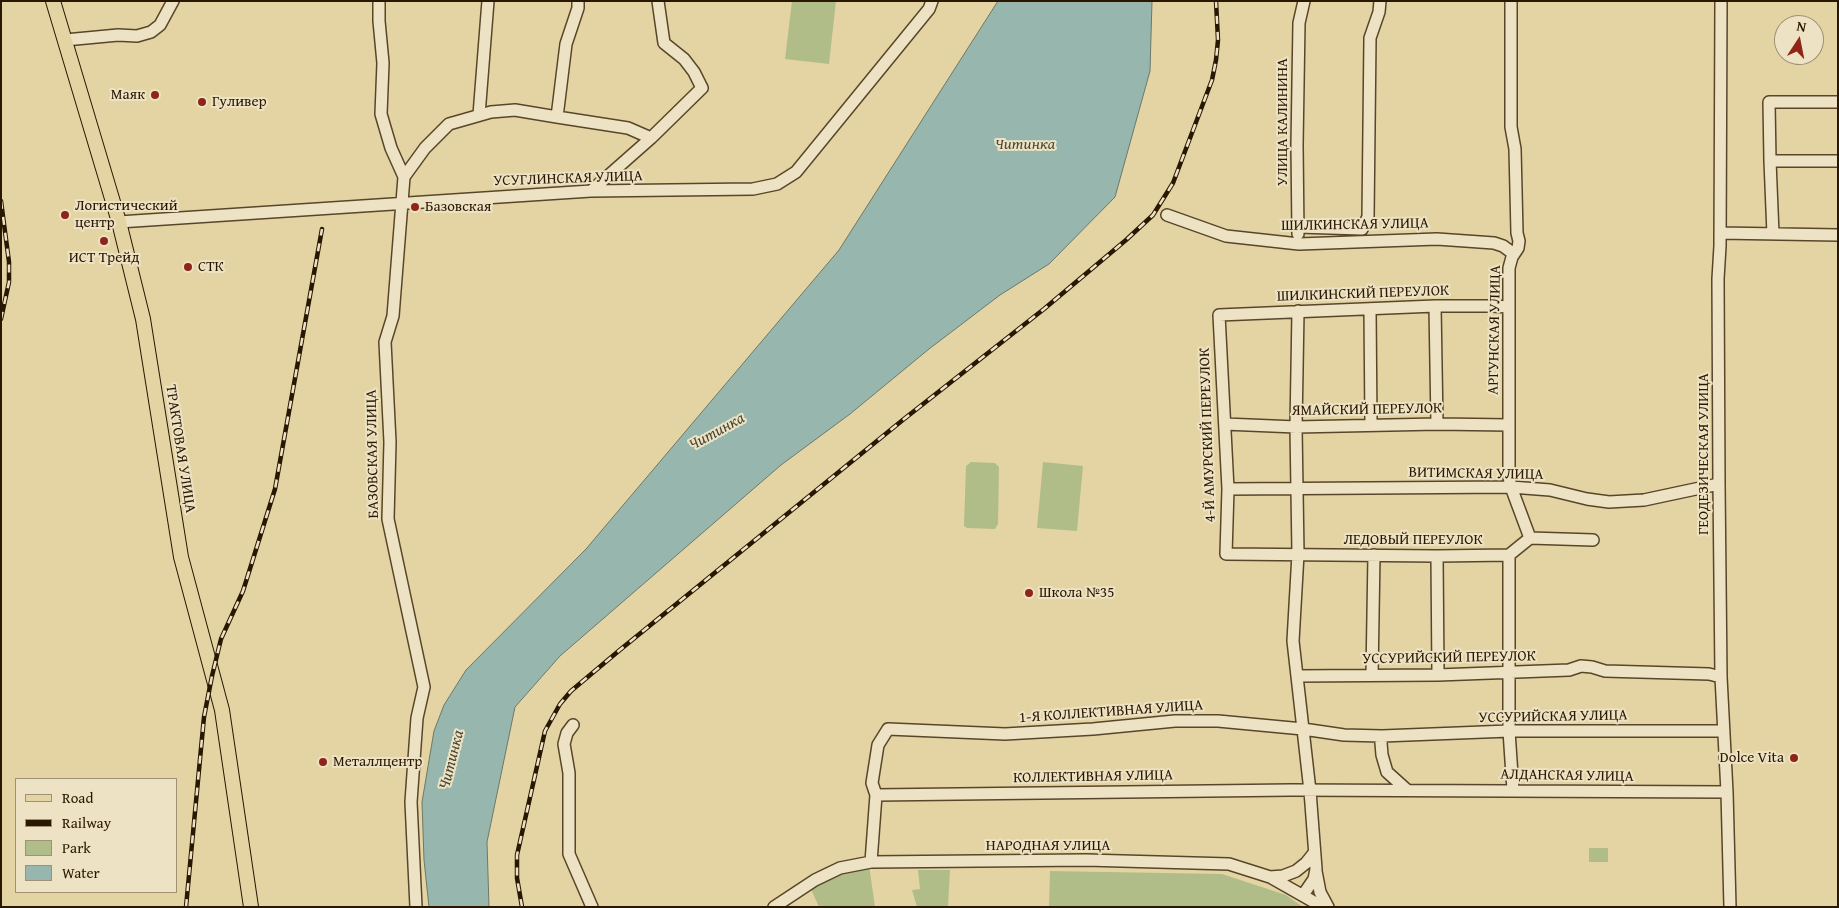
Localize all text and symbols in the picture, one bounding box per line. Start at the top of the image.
north arrow [1774,15,1824,65]
text: N [1795,16,1808,37]
street label: УЛИЦА КАЛИНИНА [1274,58,1292,186]
place label: Маяк [111,86,145,104]
marker: Маяк [149,89,161,101]
place label: Гуливер [212,93,267,111]
marker: Гуливер [196,96,208,108]
water label: Читинка [995,135,1055,155]
street label: УСУГЛИНСКАЯ УЛИЦА [493,167,643,191]
place label: Логистический центр [75,197,178,232]
place label: Базовская [425,198,491,216]
marker: Базовская [409,201,421,213]
marker: Логистический центр [59,209,71,221]
street label: ШИЛКИНСКАЯ УЛИЦА [1281,215,1429,235]
marker: ИСТ Трейд [98,235,110,247]
place label: ИСТ Трейд [69,249,139,267]
place label: СТК [198,258,224,276]
marker: СТК [182,261,194,273]
street label: АРГУНСКАЯ УЛИЦА [1485,265,1505,395]
street label: ШИЛКИНСКИЙ ПЕРЕУЛОК [1277,282,1449,306]
street label: 4-Й АМУРСКИЙ ПЕРЕУЛОК [1196,347,1220,523]
street label: ГЕОДЕЗИЧЕСКАЯ УЛИЦА [1695,373,1713,535]
street label: ТРАКТОВАЯ УЛИЦА [161,384,199,514]
street label: БАЗОВСКАЯ УЛИЦА [363,389,383,519]
street label: ЯМАЙСКИЙ ПЕРЕУЛОК [1292,400,1442,420]
water label: Читинка [686,409,748,455]
street label: ВИТИМСКАЯ УЛИЦА [1408,464,1544,484]
street label: ЛЕДОВЫЙ ПЕРЕУЛОК [1343,531,1483,549]
place label: Школа №35 [1039,584,1114,602]
marker: Школа №35 [1023,587,1035,599]
street label: УССУРИЙСКИЙ ПЕРЕУЛОК [1362,647,1536,669]
street label: 1-Я КОЛЛЕКТИВНАЯ УЛИЦА [1018,697,1204,727]
street label: УССУРИЙСКАЯ УЛИЦА [1478,707,1628,727]
water label: Читинка [435,728,469,792]
place label: Dolce Vita [1720,749,1784,767]
marker: Dolce Vita [1788,752,1800,764]
place label: Металлцентр [333,753,422,771]
marker: Металлцентр [317,756,329,768]
street label: АЛДАНСКАЯ УЛИЦА [1500,766,1634,786]
street label: КОЛЛЕКТИВНАЯ УЛИЦА [1013,767,1173,787]
legend [15,778,178,893]
text: Road [62,787,93,808]
text: Railway [62,812,111,833]
text: Park [62,837,91,858]
street label: НАРОДНАЯ УЛИЦА [986,837,1110,855]
text: Water [62,862,100,883]

